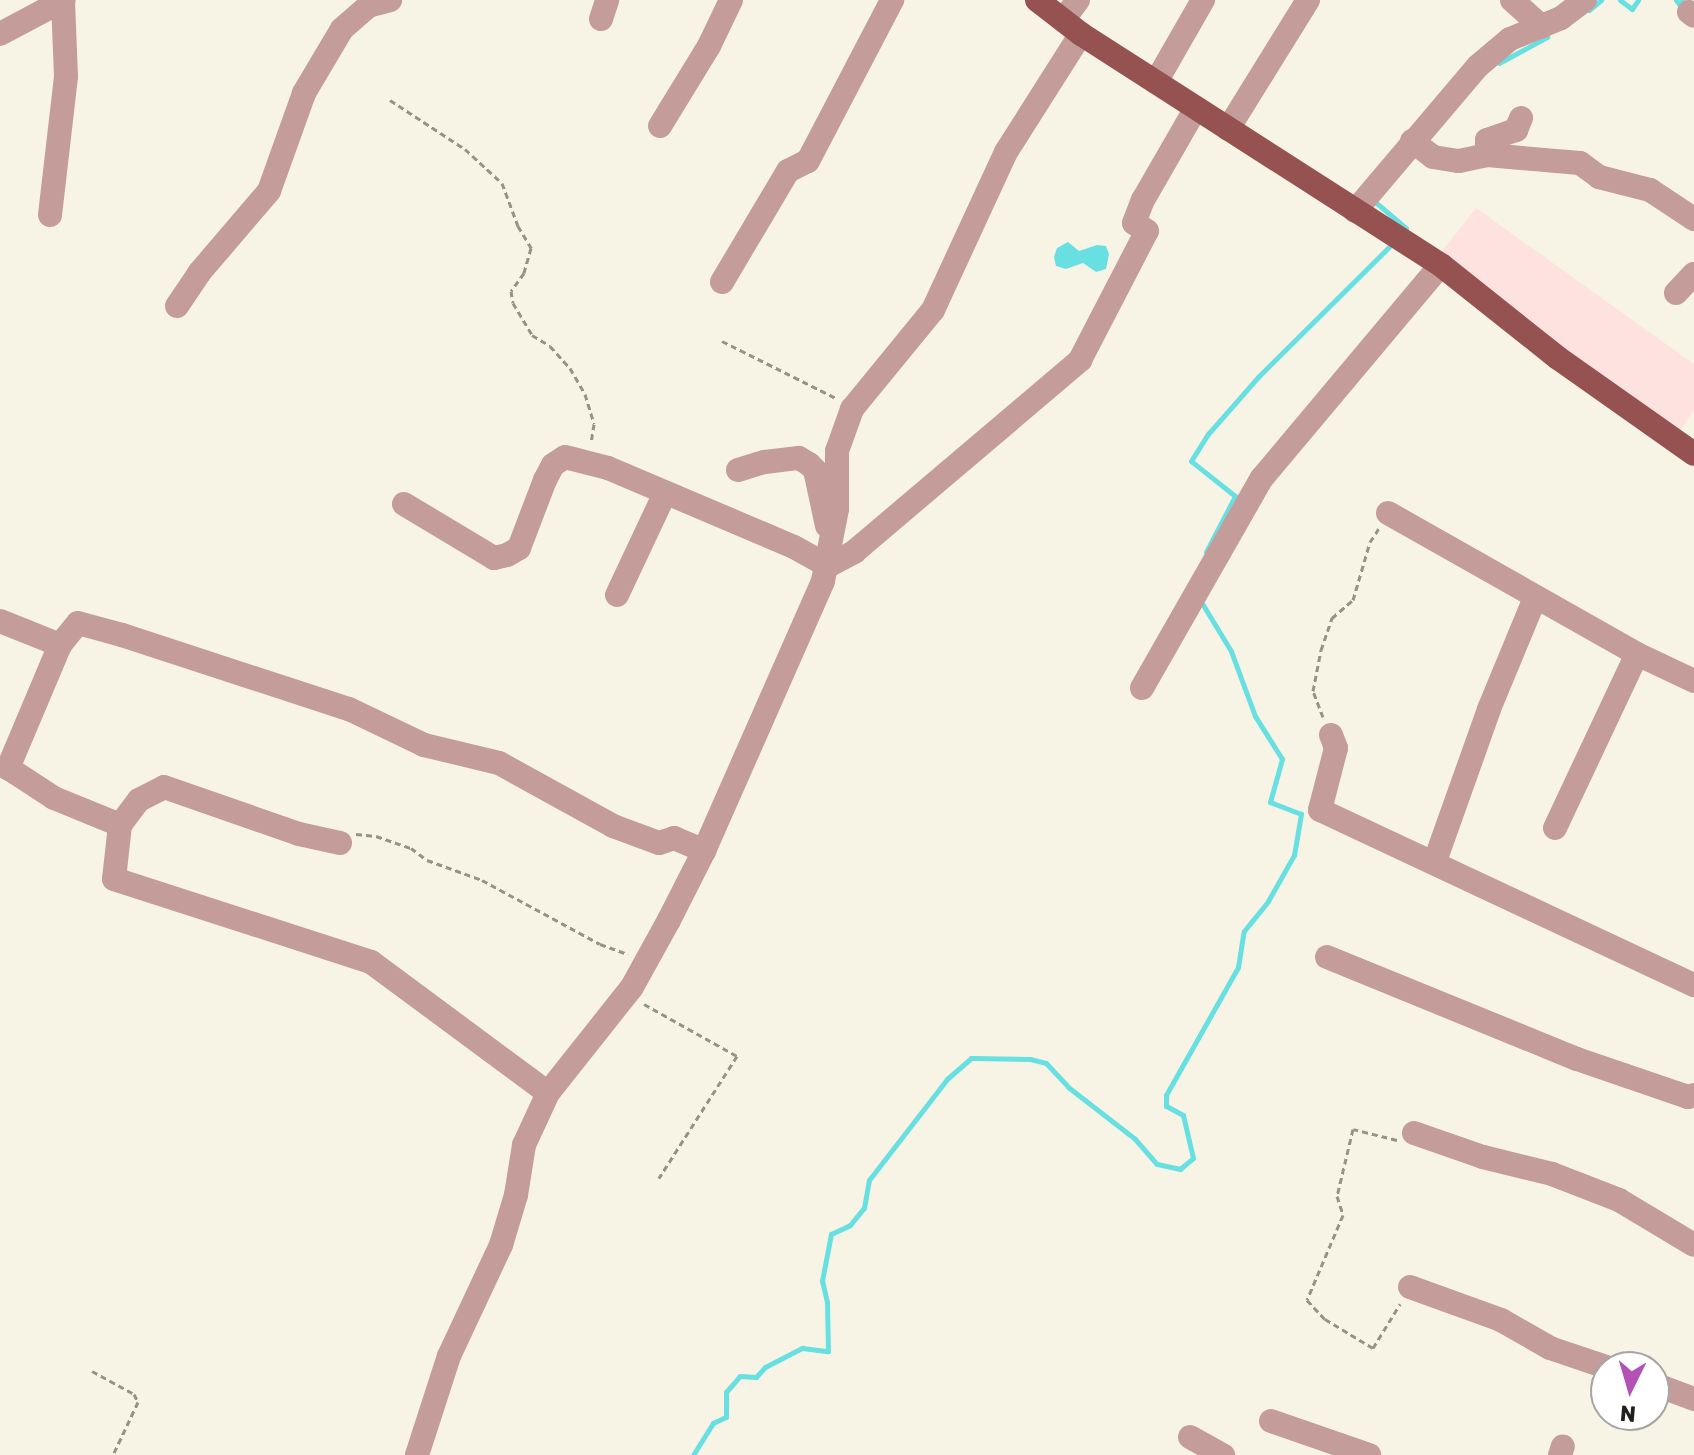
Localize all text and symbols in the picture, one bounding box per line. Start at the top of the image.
north arrow [1590,1351,1670,1431]
text: N [1619,1399,1637,1428]

